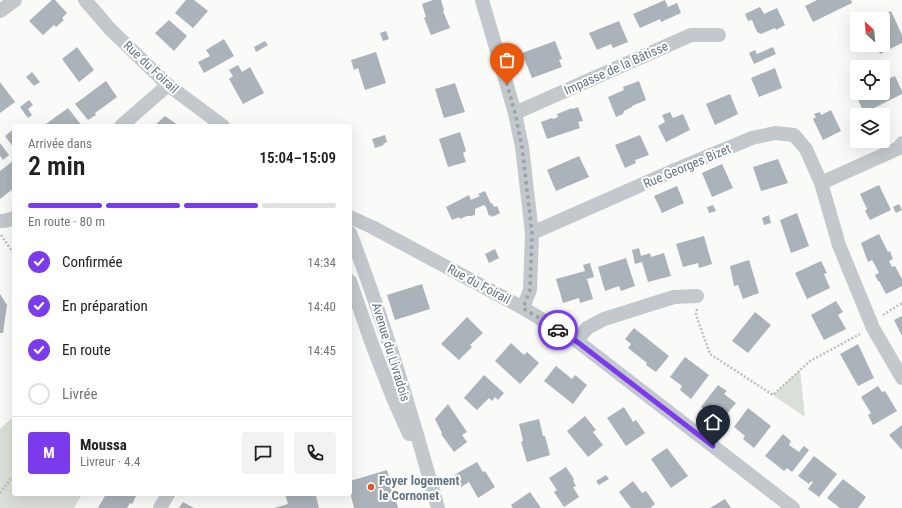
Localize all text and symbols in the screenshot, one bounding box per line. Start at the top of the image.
north arrow [850,12,890,52]
map controls [850,12,890,148]
street label: Rue du Foirail [120,38,182,96]
street label: Impasse de la Bâtisse [562,38,670,98]
pin [490,43,524,84]
icon: bag [496,49,518,71]
button: locate [850,60,890,100]
button: layers [850,108,890,148]
text: Arrivée dans [28,136,92,151]
street label: Rue Georges Bizet [641,141,733,191]
text: 15:04–15:09 [259,149,336,167]
text: 2 min [28,151,86,181]
text: En route · 80 m [28,214,105,229]
icon: check [28,251,50,273]
text: Confirmée [62,253,123,271]
text: 14:34 [307,255,336,270]
street label: Rue du Foirail [445,261,513,307]
icon: check [28,295,50,317]
text: En préparation [62,297,148,315]
text: 14:40 [307,299,336,314]
street label: Avenue du Livradois [369,301,413,403]
courier [538,310,578,350]
icon: car [547,319,569,341]
icon: check [28,339,50,361]
text: En route [62,341,111,359]
text: 14:45 [307,343,336,358]
text: Livrée [62,385,98,403]
pin [696,405,730,446]
icon: home [702,411,724,433]
button: chat [242,432,284,474]
button: phone [294,432,336,474]
text: Moussa [80,436,127,454]
text: M [43,444,55,462]
text: Livreur · 4.4 [80,454,140,469]
place label: Foyer logement le Cornonet [379,473,459,503]
marker: Foyer logement le Cornonet [366,482,376,492]

